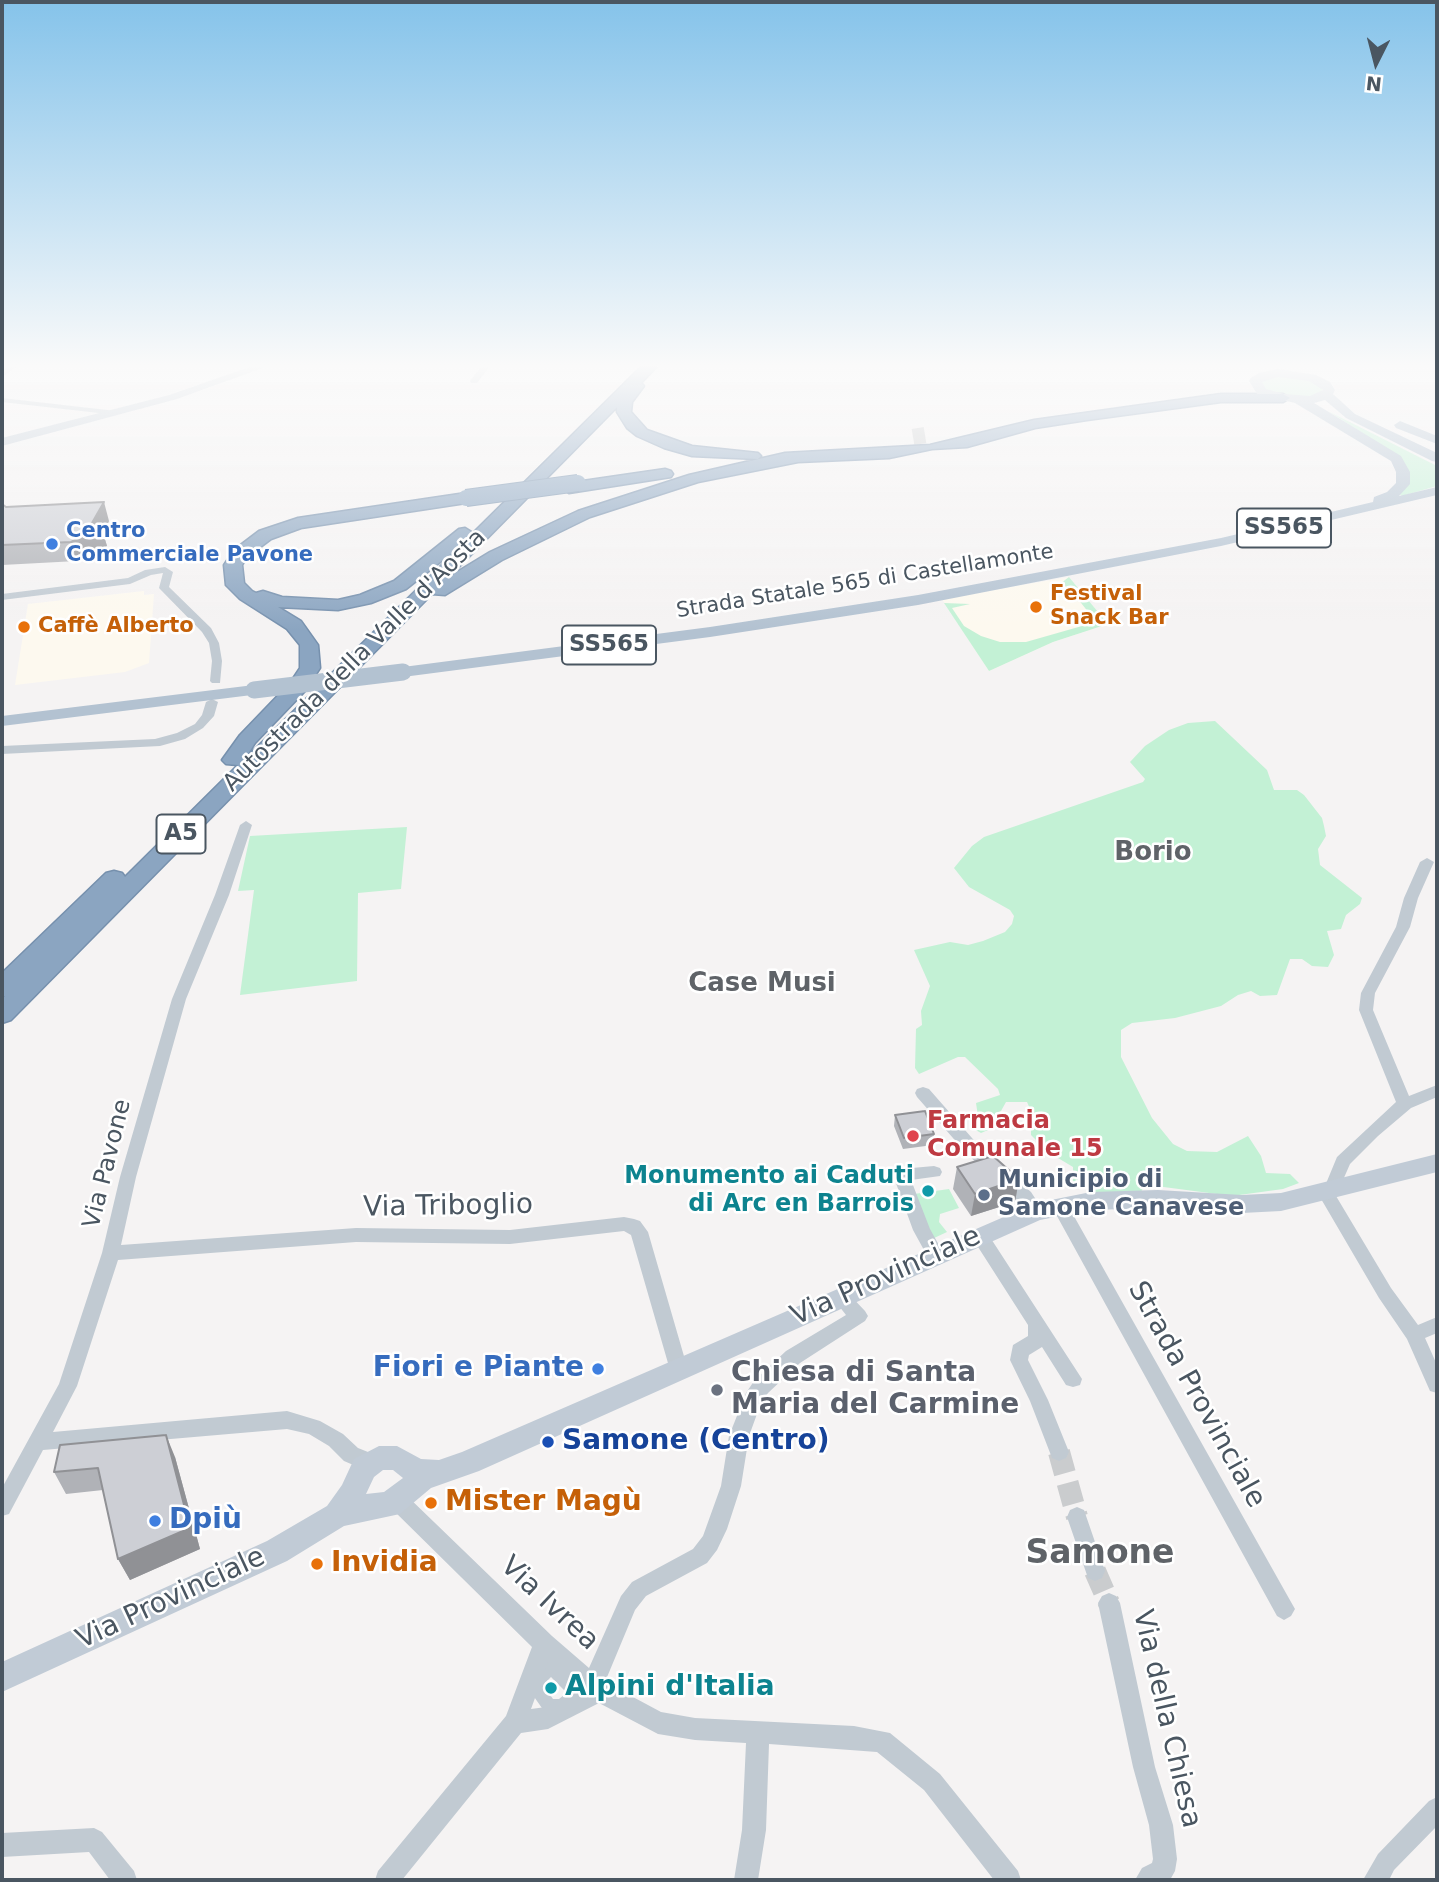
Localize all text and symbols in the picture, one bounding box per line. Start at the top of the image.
north arrow [1341,28,1411,98]
text: N [1365,72,1383,96]
road number: SS565 [1237,508,1331,548]
place label: Centro Commerciale Pavone [66,519,313,569]
street label: Autostrada della Valle d'Aosta [218,524,492,798]
marker: Centro Commerciale Pavone [44,536,60,552]
street label: Strada Statale 565 di Castellamonte [675,540,1055,624]
place label: Festival Snack Bar [1050,582,1169,632]
marker: Festival Snack Bar [1028,599,1044,615]
place label: Caffè Alberto [38,614,194,640]
marker: Caffè Alberto [16,619,32,635]
road number: SS565 [562,625,656,664]
road number: A5 [156,814,206,854]
district label: Borio [1114,837,1192,869]
district label: Case Musi [688,968,836,1000]
street label: Via Pavone [78,1097,138,1231]
place label: Farmacia Comunale 15 [927,1108,1103,1164]
marker: Farmacia Comunale 15 [905,1128,921,1144]
place label: Monumento ai Caduti di Arc en Barrois [624,1163,914,1219]
place label: Municipio di Samone Canavese [998,1167,1244,1223]
marker: Monumento ai Caduti di Arc en Barrois [920,1183,936,1199]
marker: Municipio di Samone Canavese [976,1187,992,1203]
street label: Via Triboglio [363,1189,533,1225]
street label: Via Provinciale [786,1220,986,1334]
street label: Strada Provinciale [1120,1276,1272,1514]
place label: Fiori e Piante [373,1352,584,1386]
place label: Chiesa di Santa Maria del Carmine [731,1357,1019,1423]
marker: Fiori e Piante [590,1361,606,1377]
marker: Chiesa di Santa Maria del Carmine [709,1382,725,1398]
place label: Samone (Centro) [562,1425,830,1459]
marker: Samone (Centro) [540,1434,556,1450]
place label: Mister Magù [445,1486,642,1520]
marker: Mister Magù [423,1495,439,1511]
place label: Dpiù [169,1504,242,1538]
marker: Dpiù [147,1513,163,1529]
district label: Samone [1026,1534,1174,1574]
street label: Via Provinciale [71,1541,271,1657]
place label: Invidia [331,1547,438,1581]
street label: Via Ivrea [493,1550,605,1658]
marker: Invidia [309,1556,325,1572]
street label: Via della Chiesa [1125,1607,1207,1831]
place label: Alpini d'Italia [565,1671,775,1705]
marker: Alpini d'Italia [543,1680,559,1696]

